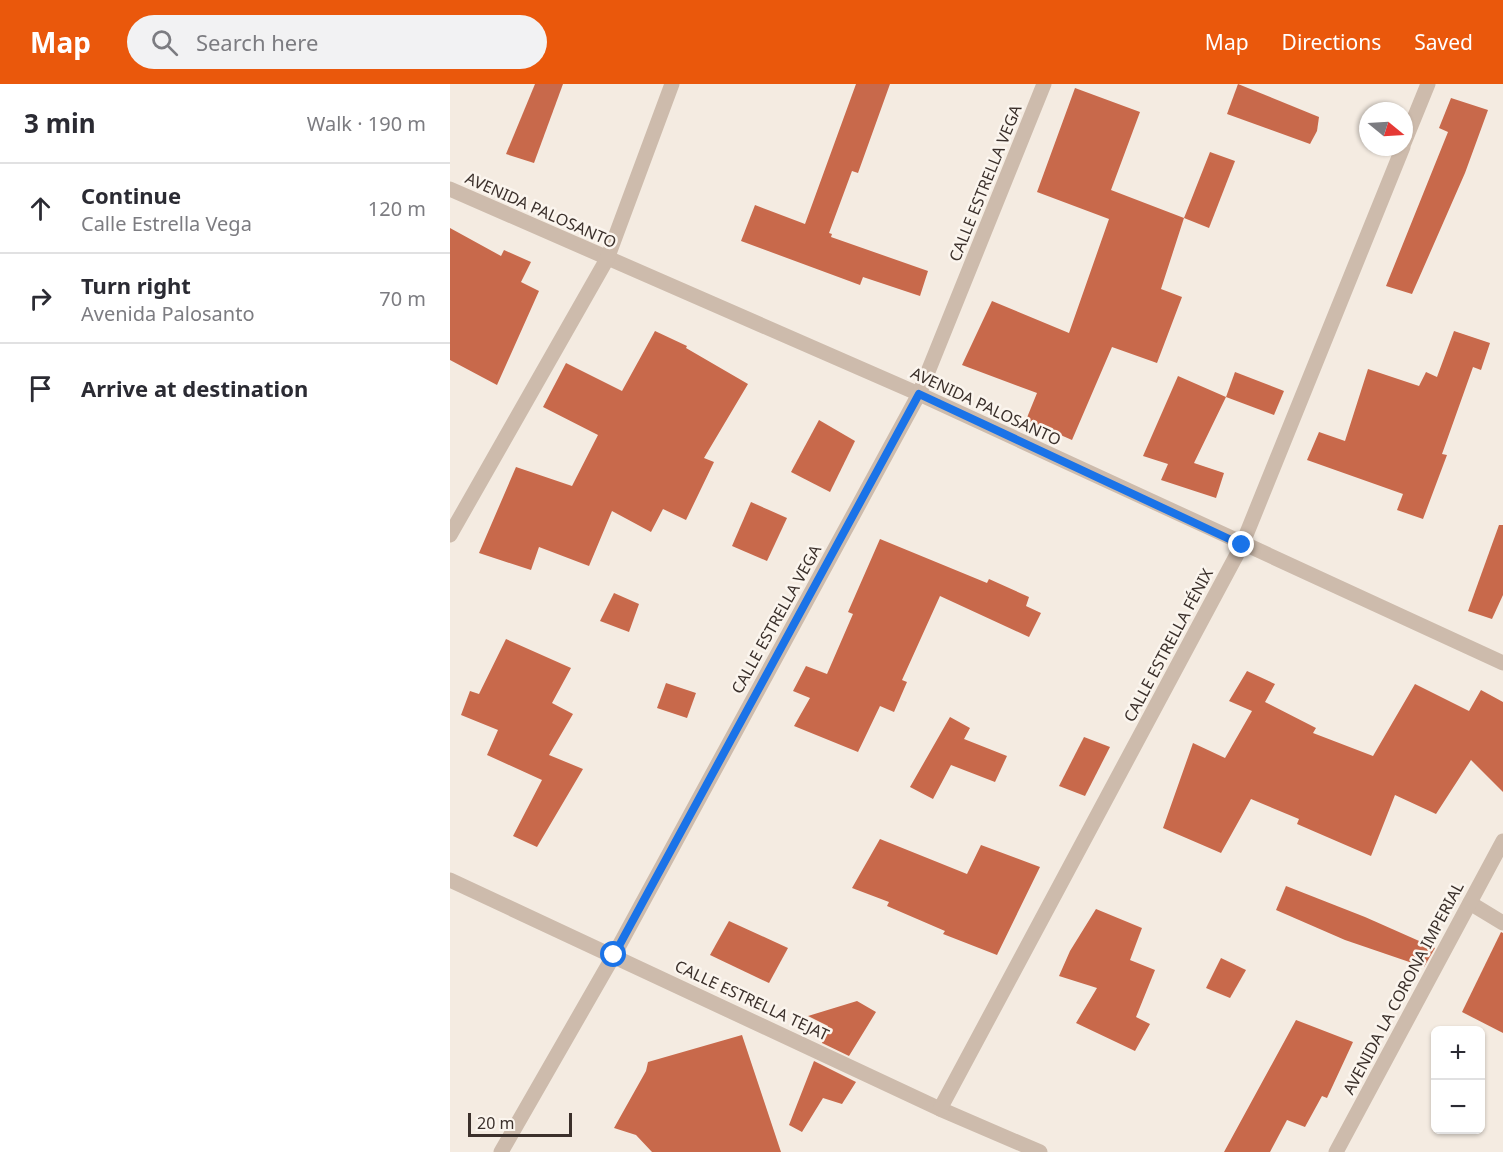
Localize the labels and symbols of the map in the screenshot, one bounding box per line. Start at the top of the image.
street label: CALLE ESTRELLA VEGA [944,101,1027,265]
north arrow [1359,102,1413,156]
street label: AVENIDA PALOSANTO [462,167,620,253]
street label: AVENIDA PALOSANTO [907,362,1065,450]
route end [1228,531,1254,557]
street label: CALLE ESTRELLA VEGA [726,540,827,697]
street label: CALLE ESTRELLA FÉNIX [1118,564,1218,726]
street label: AVENIDA LA CORONA IMPERIAL [1337,878,1469,1098]
route start [600,941,626,967]
street label: CALLE ESTRELLA TEJAT [671,955,833,1045]
scale bar [468,1110,572,1138]

